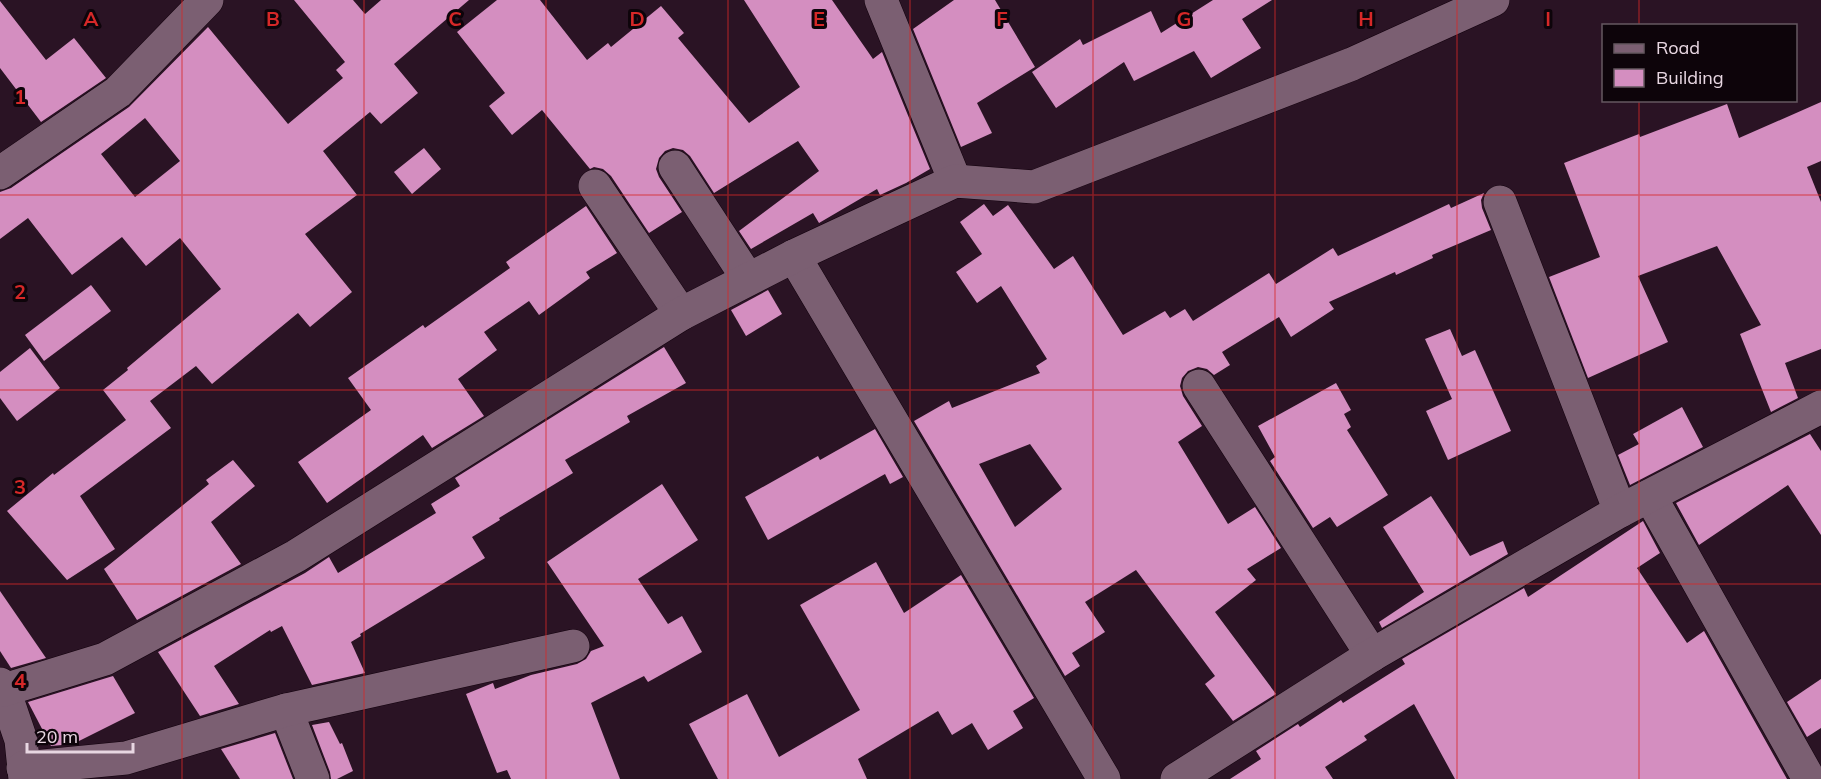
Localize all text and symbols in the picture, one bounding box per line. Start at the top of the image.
text: A [84,6,99,31]
text: B [266,6,280,31]
text: C [448,6,462,31]
text: D [629,6,645,31]
text: E [813,6,825,31]
text: F [996,6,1008,31]
text: G [1177,6,1191,31]
text: H [1358,6,1374,31]
text: I [1545,6,1551,31]
legend [1602,24,1797,102]
text: Road [1656,36,1700,59]
text: Building [1656,66,1724,89]
text: 1 [14,84,26,109]
text: 2 [14,279,26,304]
text: 3 [14,474,26,499]
text: 4 [14,668,26,693]
scale bar [27,716,134,754]
text: 20 m [36,725,78,748]

